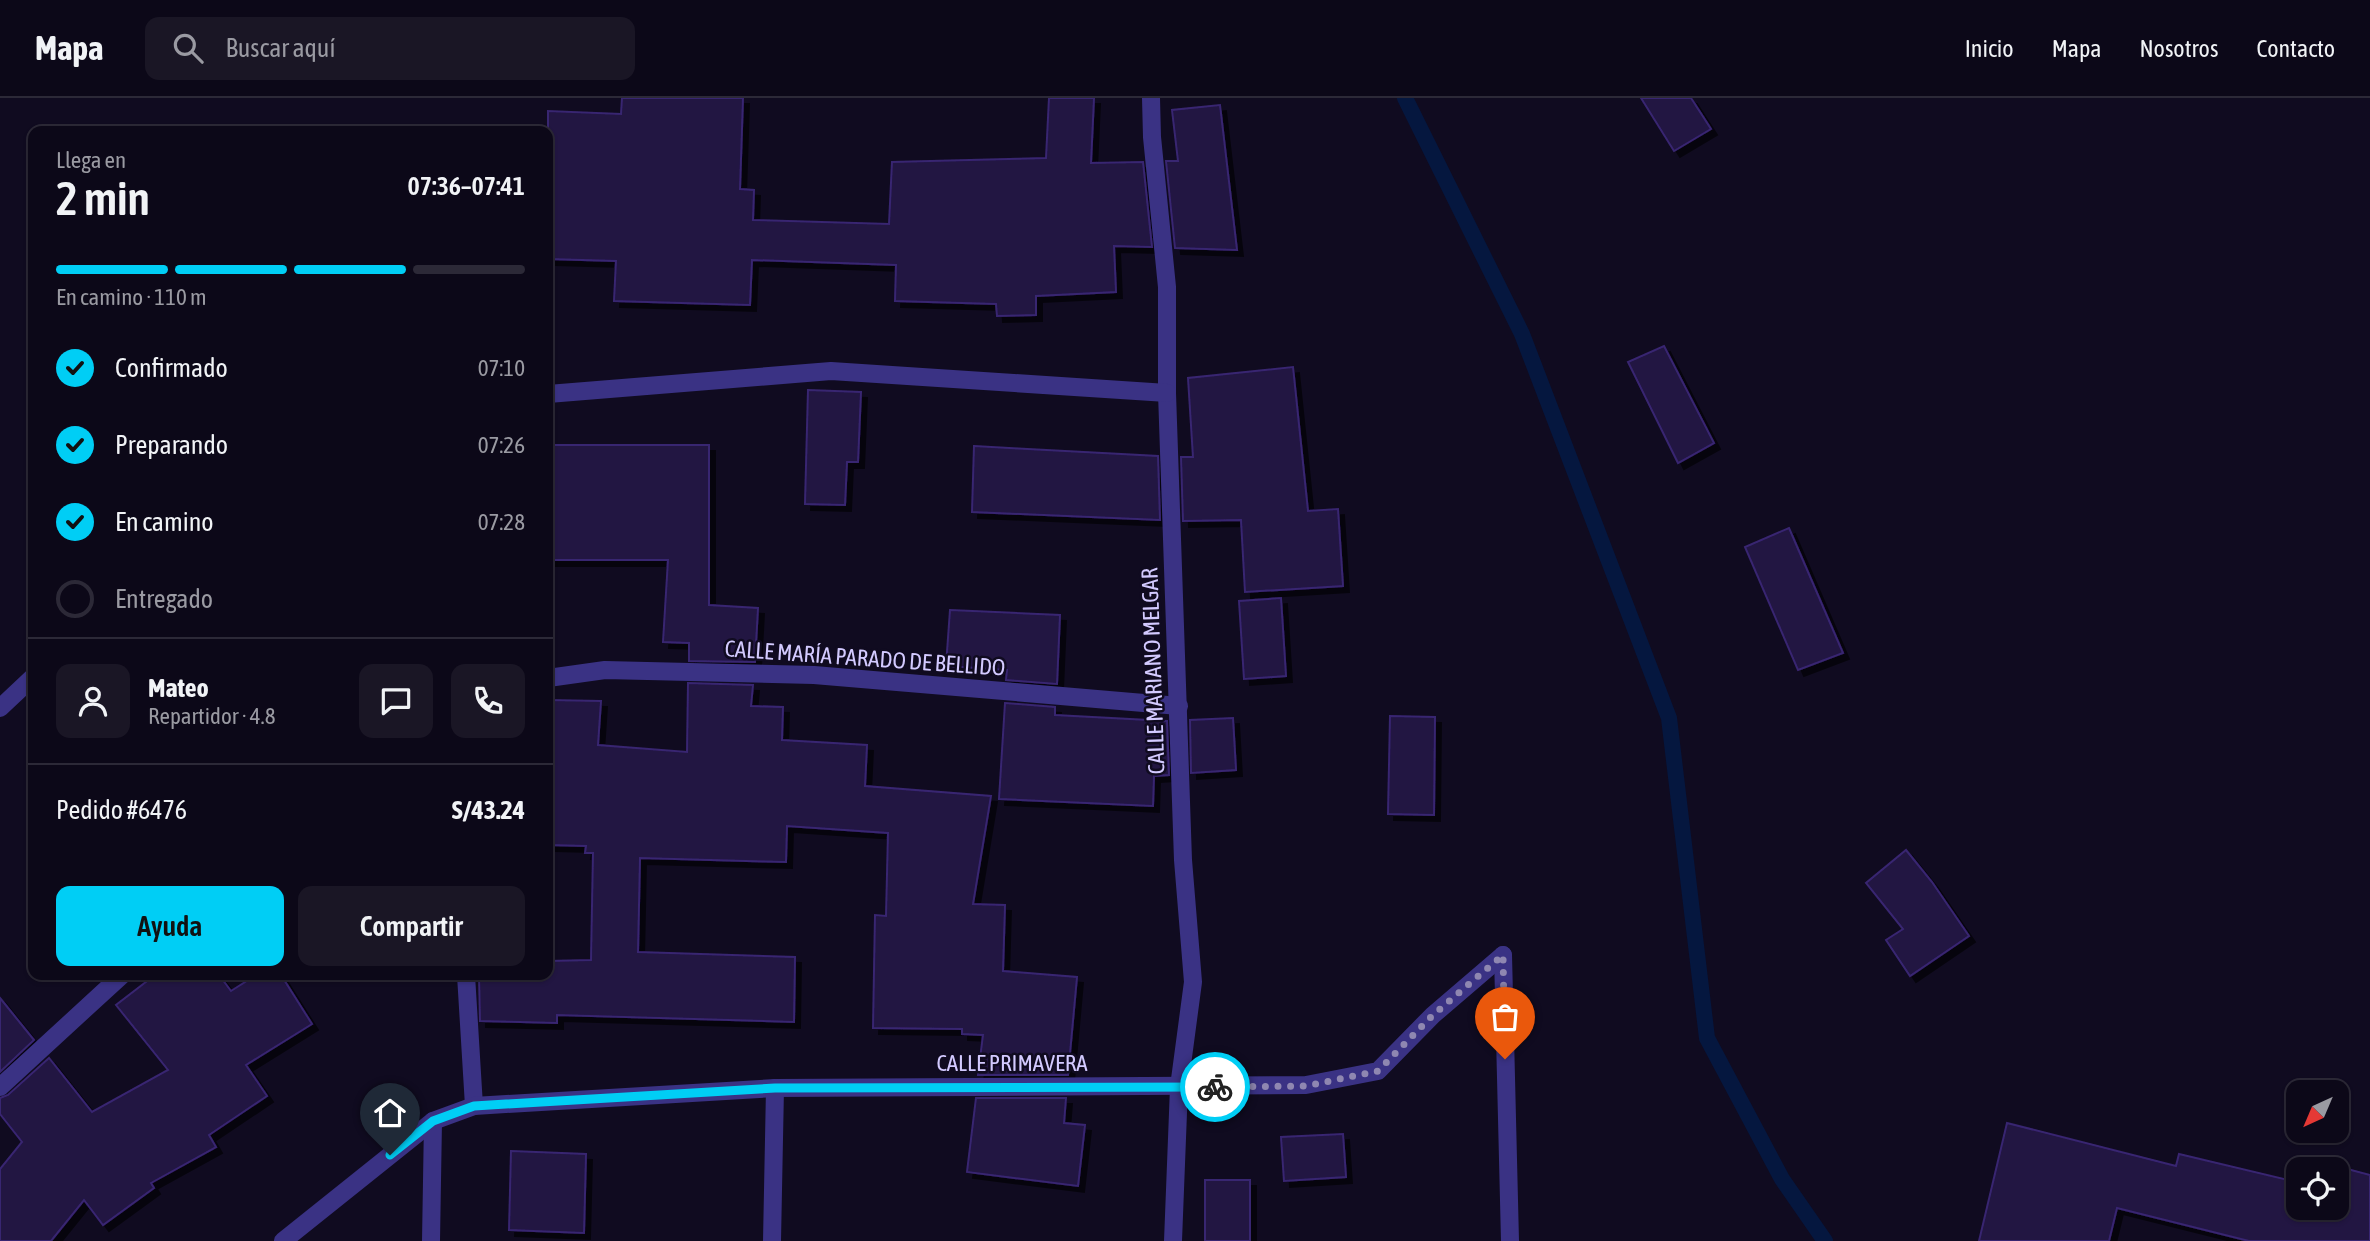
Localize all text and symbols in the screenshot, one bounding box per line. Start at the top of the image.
search box [145,17,635,80]
text: Mapa [35,29,103,67]
icon: search [169,29,207,67]
text: Buscar aquí [225,33,335,63]
text: Inicio [1965,35,2014,62]
text: Mapa [2052,35,2101,62]
text: Nosotros [2139,35,2218,62]
text: Contacto [2256,35,2335,62]
text: Llega en [56,147,126,173]
text: 07:36–07:41 [408,171,525,201]
text: 2 min [56,172,150,225]
text: En camino · 110 m [56,284,207,310]
icon: check [56,349,94,387]
text: Confirmado [115,353,228,383]
text: 07:10 [478,355,525,381]
icon: check [56,426,94,464]
text: Preparando [115,430,228,460]
text: 07:26 [478,432,525,458]
icon: check [56,503,94,541]
text: En camino [115,507,214,537]
text: 07:28 [478,509,525,535]
street label: CALLE MARIANO MELGAR [1136,567,1170,775]
text: Entregado [115,584,213,614]
street label: CALLE MARÍA PARADO DE BELLIDO [724,635,1006,681]
button: person [56,664,130,738]
button: chat [359,664,433,738]
button: phone [451,664,525,738]
text: Mateo [148,673,209,703]
text: Repartidor · 4.8 [148,703,275,729]
text: Pedido #6476 [56,795,187,825]
text: S/43.24 [452,795,525,825]
button: Ayuda [56,886,284,966]
button: Compartir [298,886,525,966]
pin [1475,987,1535,1059]
icon: bag [1486,998,1524,1036]
street label: CALLE PRIMAVERA [936,1050,1088,1076]
courier [1180,1052,1250,1122]
icon: bike [1196,1068,1234,1106]
north arrow [2286,1080,2348,1143]
map controls [2286,1080,2349,1220]
pin [360,1083,420,1155]
icon: home [371,1094,409,1132]
button: locate [2286,1157,2349,1220]

